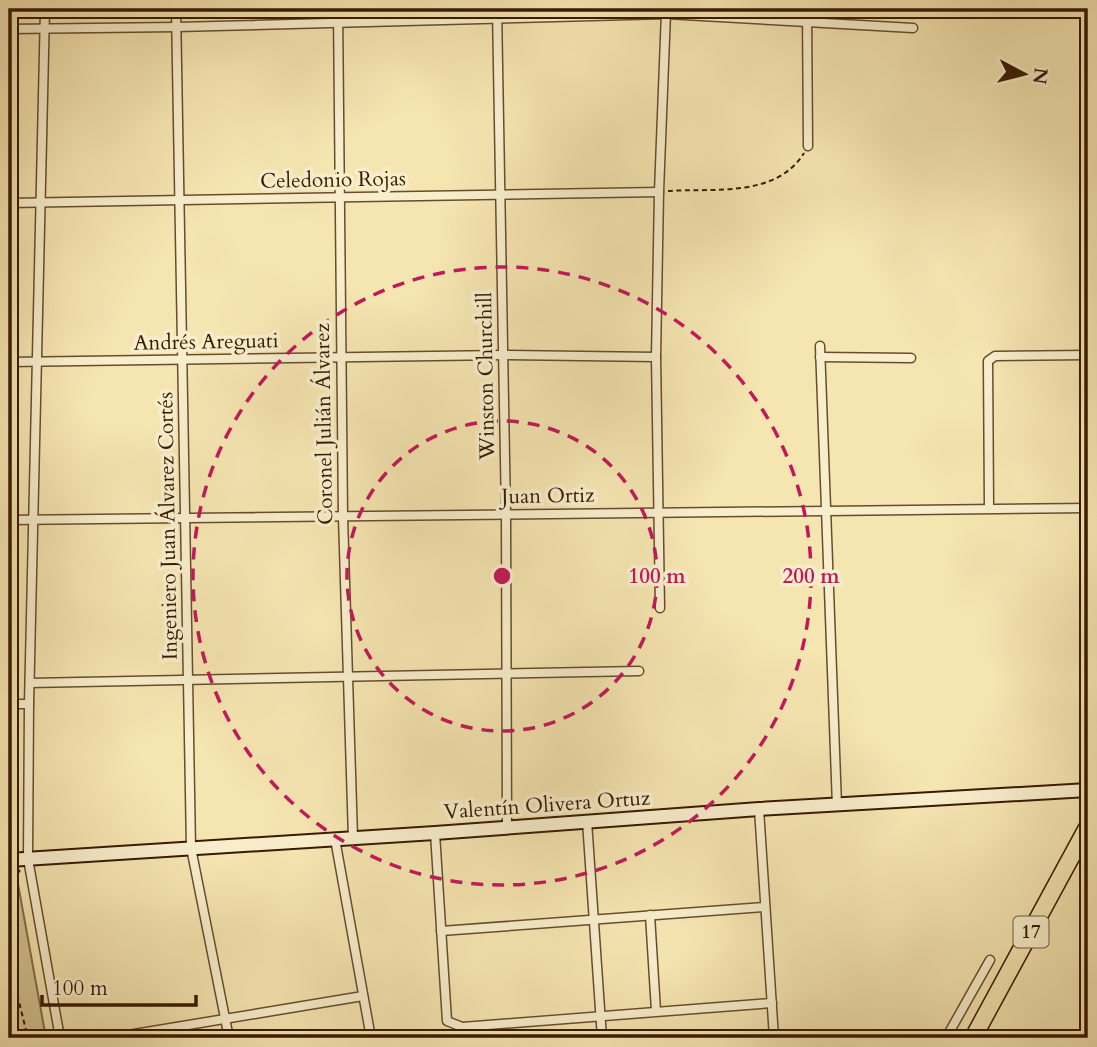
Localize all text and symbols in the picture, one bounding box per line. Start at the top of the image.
north arrow [988,38,1058,108]
text: N [1026,66,1054,86]
street label: Celedonio Rojas [260,164,406,196]
street label: Winston Churchill [470,292,502,461]
street label: Coronel Julián Álvarez [308,322,340,525]
street label: Andrés Areguati [133,326,279,358]
street label: Ingeniero Juan Álvarez Cortés [151,392,185,660]
street label: Juan Ortiz [498,481,595,511]
text: 100 m [628,562,686,591]
text: 200 m [782,562,840,591]
centre of rings [490,564,514,588]
street label: Valentín Olivera Ortuz [443,783,652,827]
road number: 17 [1014,916,1048,948]
scale bar [42,963,196,1007]
text: 100 m [52,974,108,1003]

